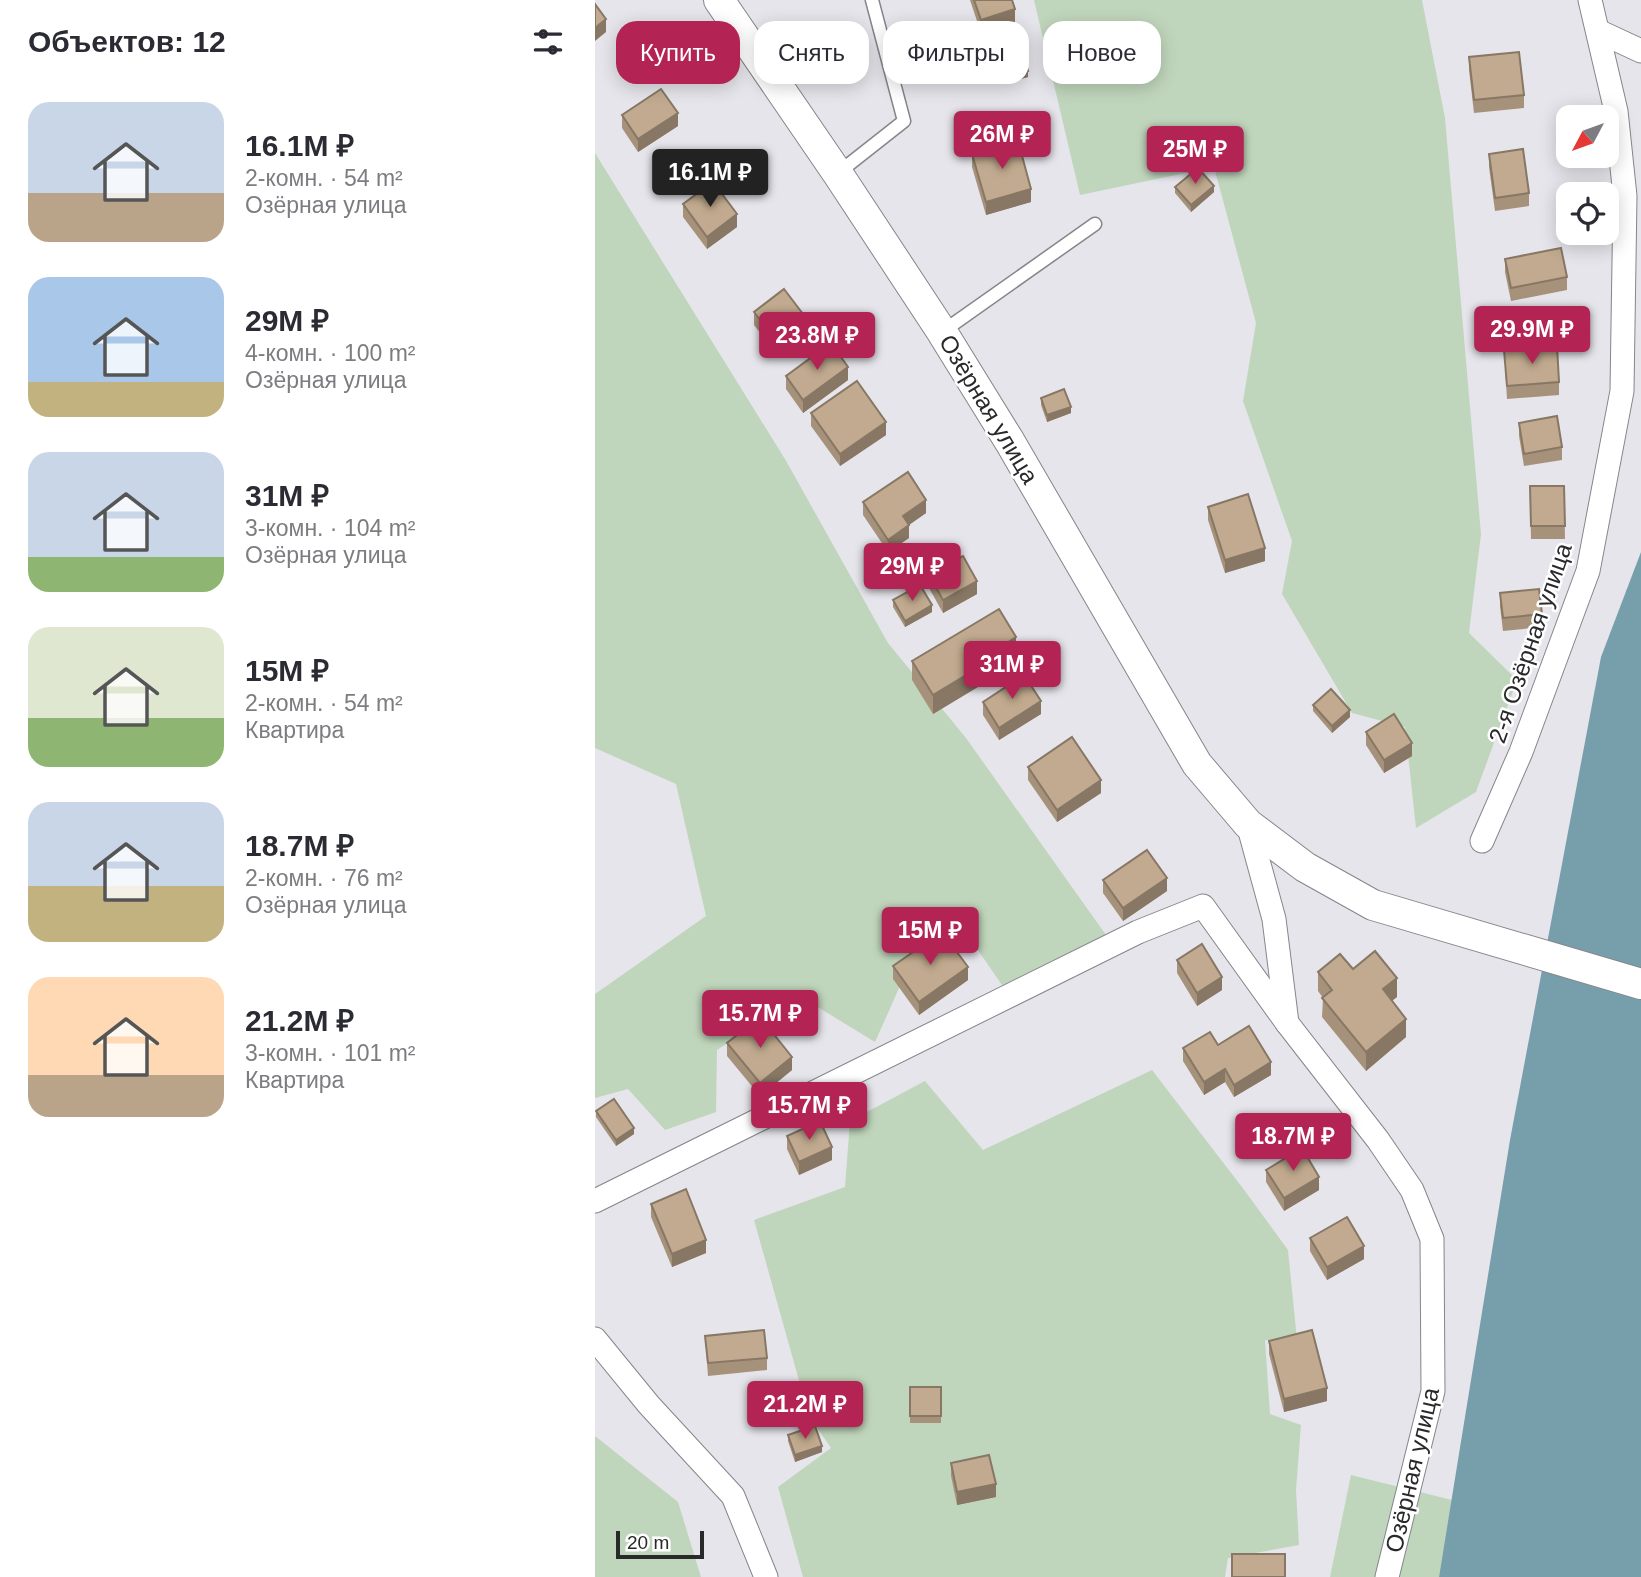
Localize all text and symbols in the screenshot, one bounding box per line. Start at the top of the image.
chip: Купить [616,21,740,84]
chip: Снять [754,21,869,84]
chip: Фильтры [883,21,1029,84]
chip: Новое [1043,21,1161,84]
icon: filters [529,23,567,61]
text: Объектов: 12 [28,25,226,58]
north arrow [1556,105,1619,168]
map controls [1556,105,1619,245]
pin: 26M ₽ [953,111,1051,171]
text: 26M ₽ [970,121,1034,147]
pin: 25M ₽ [1146,127,1244,186]
text: 16.1M ₽ [245,129,354,162]
icon: home [84,130,168,214]
text: 25M ₽ [1163,136,1227,162]
pin: 16.1M ₽ [645,150,775,209]
text: 16.1M ₽ [668,159,752,185]
text: 2-комн. · 54 m² [245,165,403,191]
button: locate [1556,182,1619,245]
text: Озёрная улица [245,192,407,218]
text: 29M ₽ [245,304,329,337]
icon: home [84,305,168,389]
pin: 29.9M ₽ [1467,306,1597,366]
pin: 23.8M ₽ [752,312,882,372]
text: 29.9M ₽ [1490,316,1574,342]
text: 23.8M ₽ [775,322,859,348]
street label: Озёрная улица [934,330,1044,489]
text: 4-комн. · 100 m² [245,340,416,366]
text: Озёрная улица [245,367,407,393]
text: 31M ₽ [245,479,329,512]
icon: home [84,480,168,564]
text: 3-комн. · 104 m² [245,515,416,541]
street label: 2-я Озёрная улица [1483,539,1577,746]
text: Озёрная улица [245,542,407,568]
pin: 29M ₽ [863,544,961,603]
text: 29M ₽ [880,553,944,579]
pin: 31M ₽ [963,642,1061,701]
text: 31M ₽ [980,651,1044,677]
text: 15M ₽ [245,654,329,687]
icon: home [84,655,168,739]
text: 2-комн. · 54 m² [245,690,403,716]
text: Квартира [245,717,344,743]
text: 18.7M ₽ [245,829,354,862]
icon: home [84,830,168,914]
text: 2-комн. · 76 m² [245,865,403,891]
text: Озёрная улица [245,892,407,918]
pin: 15M ₽ [881,908,979,967]
text: 15M ₽ [898,917,962,943]
pin: 15.7M ₽ [695,990,825,1050]
text: 15.7M ₽ [718,1000,802,1026]
text: 21.2M ₽ [245,1004,354,1037]
icon: home [84,1005,168,1089]
text: 3-комн. · 101 m² [245,1040,416,1066]
text: Квартира [245,1067,344,1093]
pin: 15.7M ₽ [744,1082,874,1142]
text: 15.7M ₽ [767,1092,851,1118]
pin: 18.7M ₽ [1228,1114,1358,1173]
text: 18.7M ₽ [1251,1123,1335,1149]
pin: 21.2M ₽ [740,1382,870,1441]
street label: Озёрная улица [1380,1384,1444,1555]
text: 21.2M ₽ [763,1391,847,1417]
scale bar [616,1528,703,1560]
text: 20 m [627,1532,669,1553]

